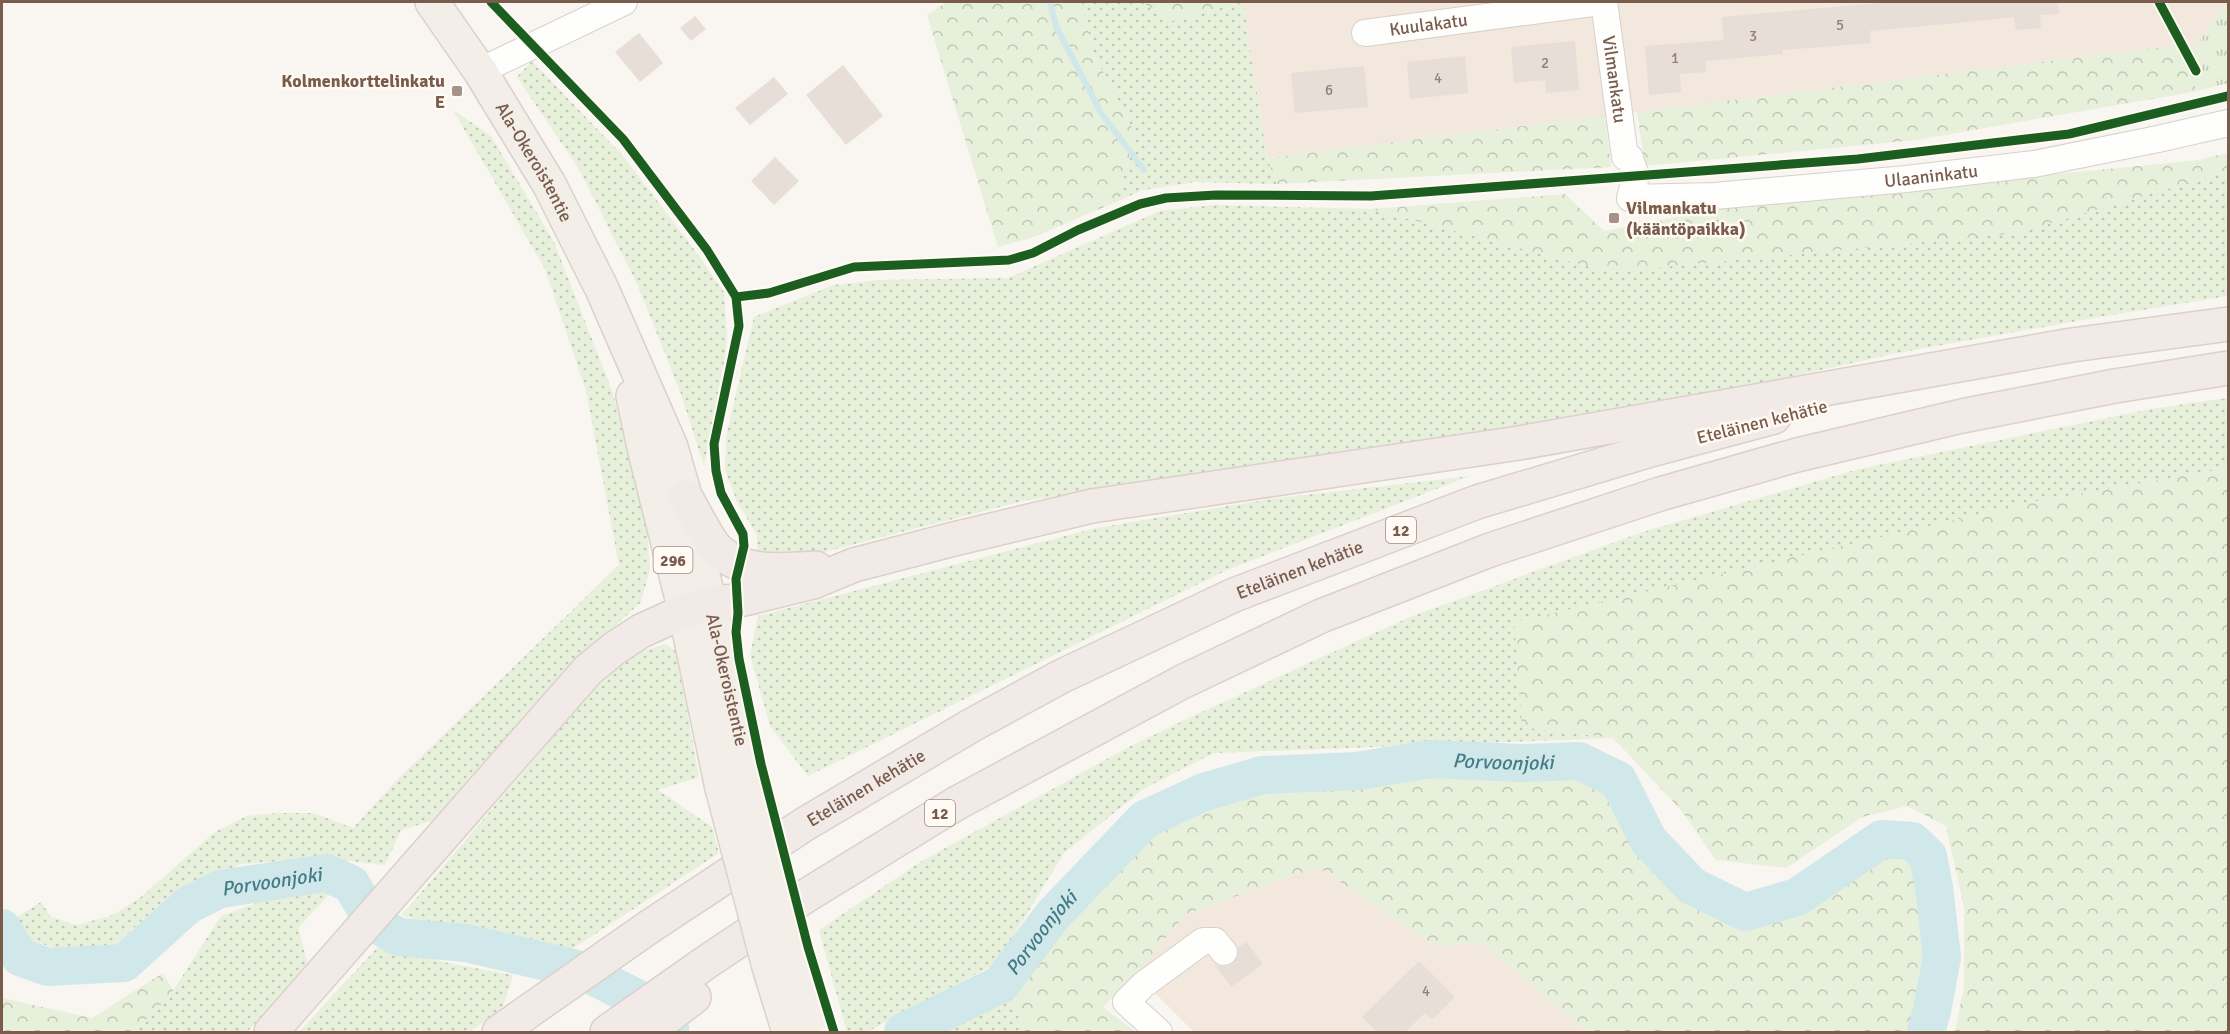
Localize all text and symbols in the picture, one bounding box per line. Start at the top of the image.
street label: Kuulakatu [1388,9,1469,41]
house number: 5 [1836,16,1844,34]
house number: 3 [1749,27,1757,45]
street label: Vilmankatu [1598,34,1631,124]
house number: 1 [1671,49,1679,67]
house number: 2 [1541,54,1549,72]
house number: 4 [1434,69,1442,87]
place label: Kolmenkorttelinkatu E [281,70,445,113]
house number: 6 [1325,81,1333,99]
marker: Kolmenkorttelinkatu E [450,84,464,98]
street label: Ala-Okeroistentie [491,98,577,226]
street label: Ulaaninkatu [1883,160,1979,192]
place label: Vilmankatu (kääntöpaikka) [1626,197,1746,240]
marker: Vilmankatu (kääntöpaikka) [1607,211,1621,225]
street label: Eteläinen kehätie [1694,395,1830,449]
road number: 12 [1386,517,1416,543]
street label: Eteläinen kehätie [1233,536,1366,604]
road number: 296 [654,547,692,573]
street label: Ala-Okeroistentie [701,612,753,748]
street label: Eteläinen kehätie [803,744,929,831]
water label: Porvoonjoki [1452,748,1556,776]
road number: 12 [925,800,955,826]
water label: Porvoonjoki [220,862,325,902]
water label: Porvoonjoki [1000,885,1084,980]
house number: 4 [1422,982,1430,1000]

